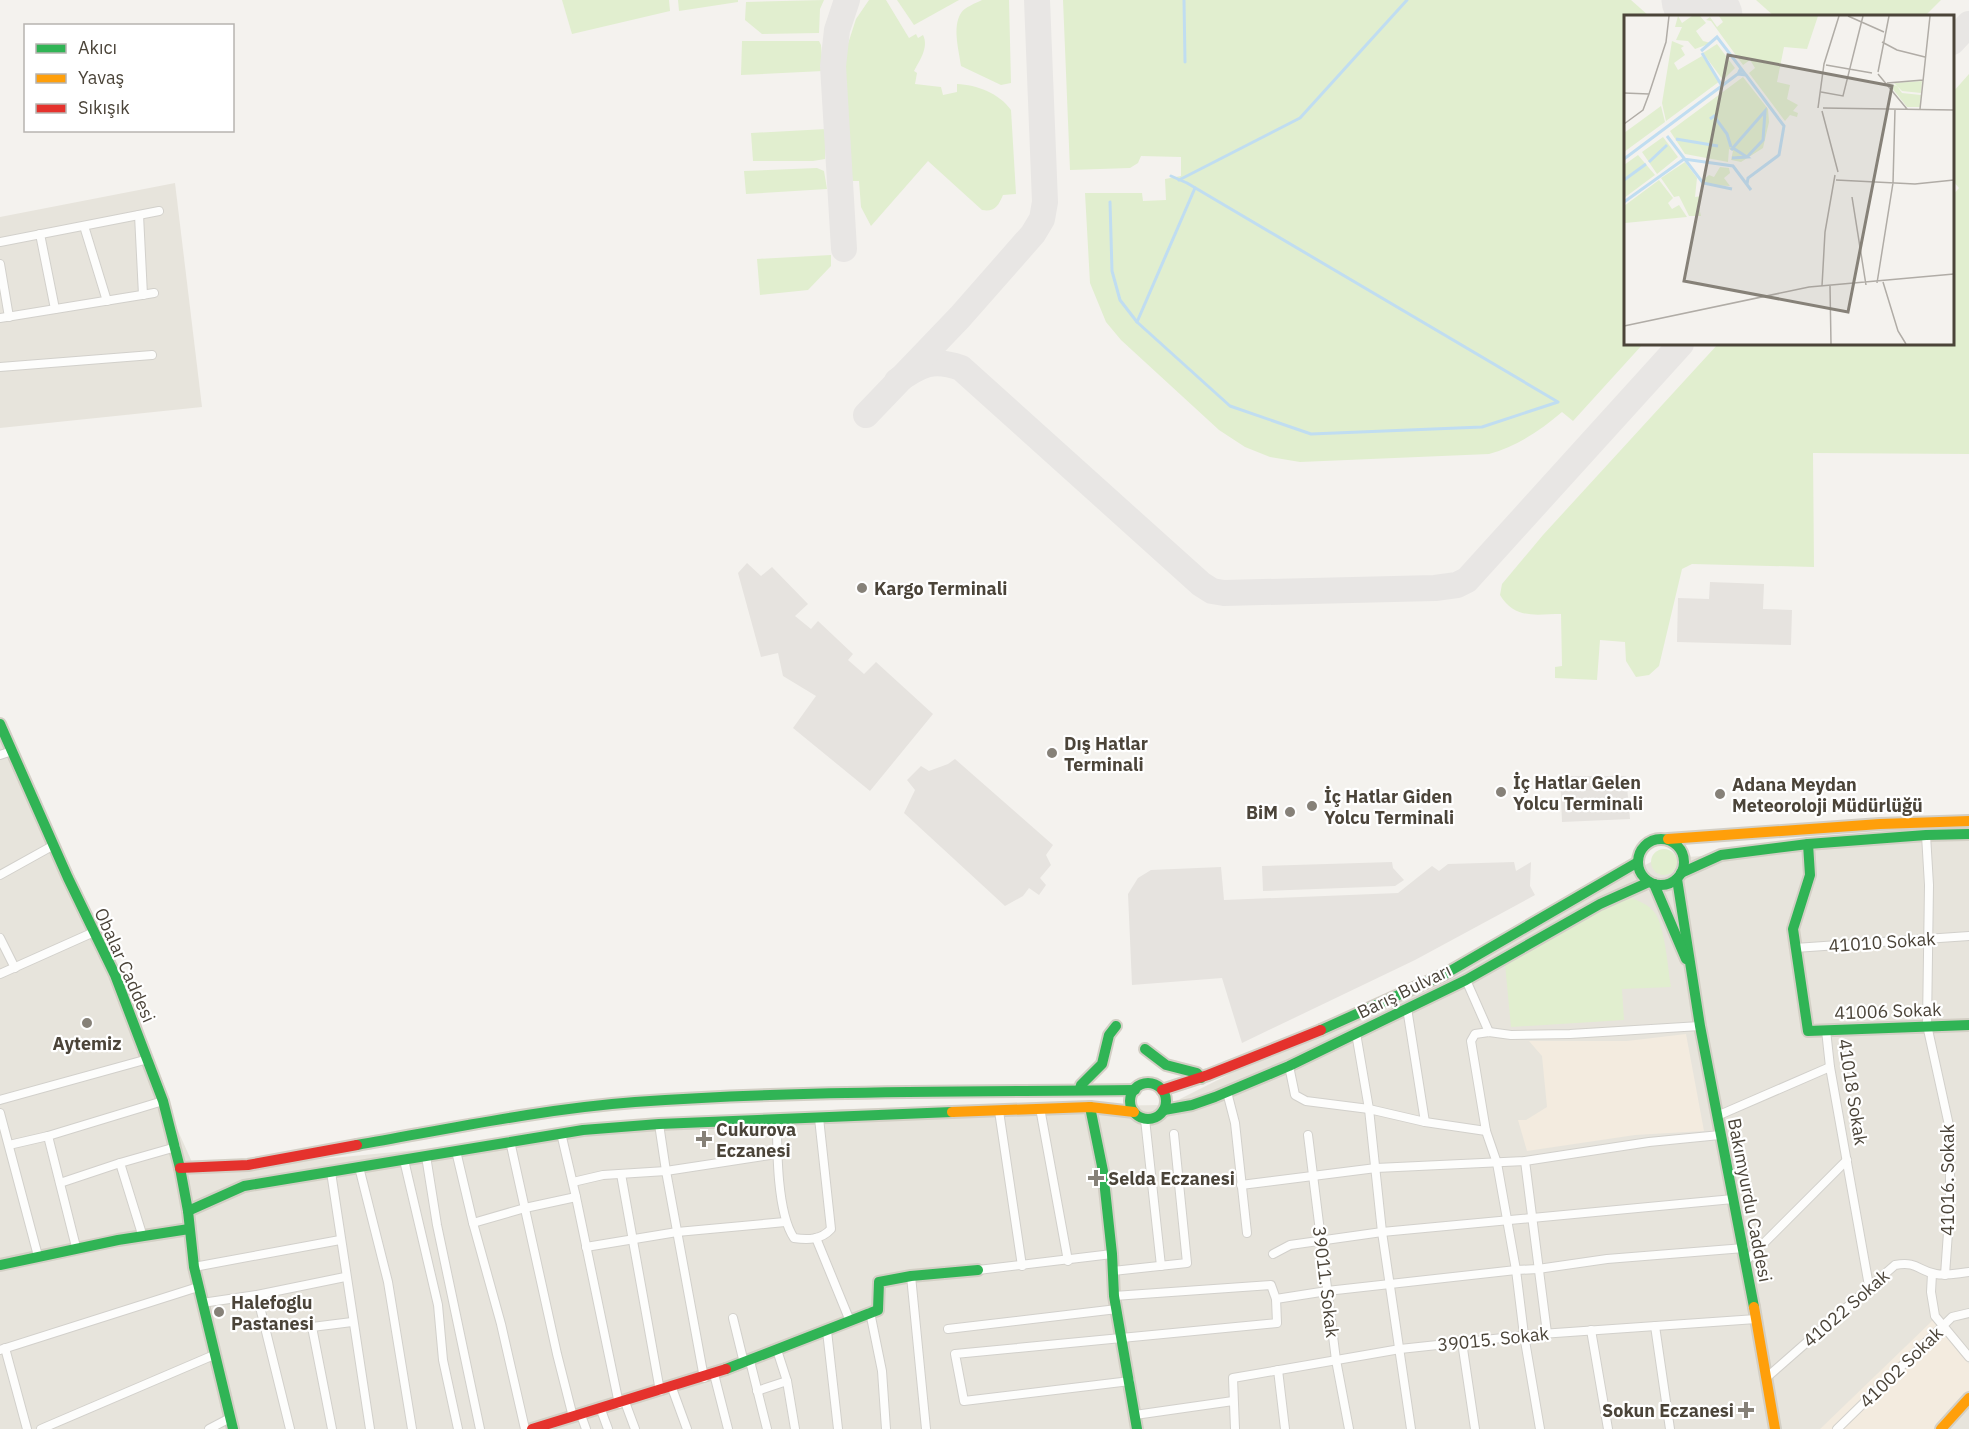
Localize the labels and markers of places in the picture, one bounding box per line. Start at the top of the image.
place label: Kargo Terminali [874,577,1007,600]
marker: Kargo Terminali [855,581,869,595]
place label: Dış Hatlar Terminali [1064,732,1148,776]
marker: Dış Hatlar Terminali [1045,746,1059,760]
place label: İç Hatlar Gelen Yolcu Terminali [1513,771,1643,815]
place label: Adana Meydan Meteoroloji Müdürlüğü [1732,773,1923,817]
place label: İç Hatlar Giden Yolcu Terminali [1324,785,1454,829]
marker: İç Hatlar Gelen Yolcu Terminali [1494,785,1508,799]
marker: Adana Meydan Meteoroloji Müdürlüğü [1713,787,1727,801]
marker: İç Hatlar Giden Yolcu Terminali [1305,799,1319,813]
place label: BiM [1246,801,1278,824]
marker: BiM [1283,805,1297,819]
marker: Aytemiz [80,1016,94,1030]
place label: Aytemiz [52,1032,122,1055]
place label: Cukurova Eczanesi [716,1118,796,1162]
marker: Cukurova Eczanesi [697,1132,711,1146]
place label: Selda Eczanesi [1108,1167,1235,1190]
marker: Selda Eczanesi [1089,1171,1103,1185]
place label: Halefoglu Pastanesi [231,1291,314,1335]
marker: Halefoglu Pastanesi [212,1305,226,1319]
place label: Sokun Eczanesi [1602,1399,1734,1422]
marker: Sokun Eczanesi [1739,1403,1753,1417]

